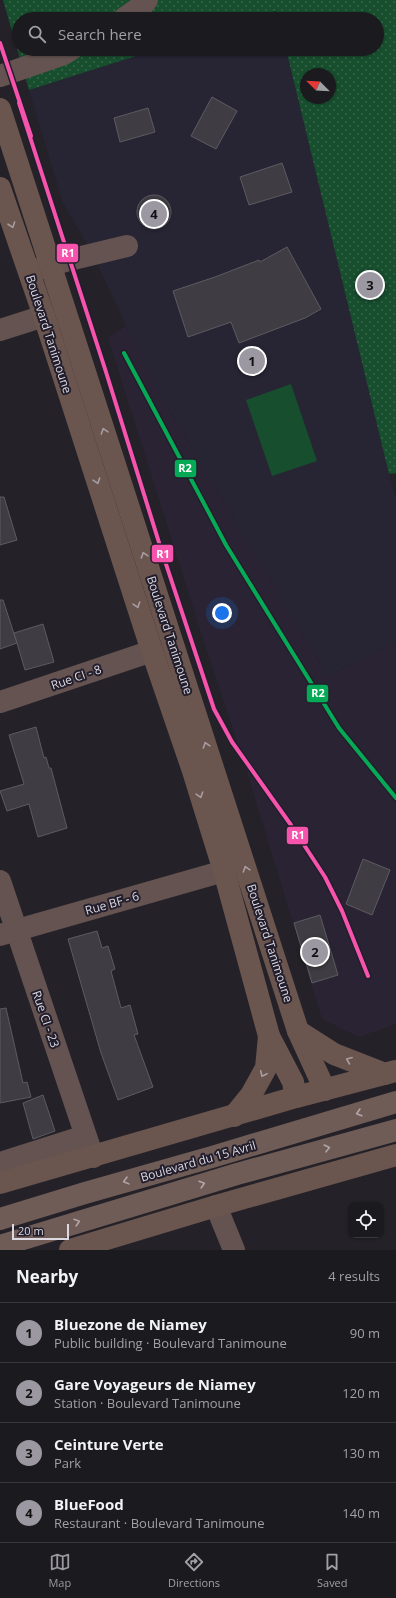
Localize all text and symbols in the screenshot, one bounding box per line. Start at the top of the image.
search box [12,12,384,56]
icon: search [26,23,48,45]
text: Search here [58,24,142,44]
north arrow [300,68,336,104]
pin: 4 [141,199,167,229]
one-way arrow [8,222,16,229]
line badge: R1 [56,243,79,263]
text: R1 [61,245,75,260]
pin: 3 [357,270,383,300]
street label: Boulevard Tanimoune [22,273,76,396]
pin: 1 [239,346,265,376]
one-way arrow [100,428,109,435]
line badge: R2 [174,459,197,478]
text: R2 [178,460,192,475]
one-way arrow [92,478,101,485]
line badge: R1 [151,544,174,563]
text: R1 [156,546,170,561]
one-way arrow [140,551,149,558]
street label: Boulevard Tanimoune [143,574,197,697]
one-way arrow [132,602,141,609]
your location [212,603,232,623]
street label: Rue CI - 8 [48,660,104,694]
line badge: R2 [306,684,329,703]
text: R2 [311,685,325,700]
one-way arrow [202,742,211,749]
one-way arrow [195,791,204,798]
line badge: R1 [286,826,309,845]
text: R1 [291,827,305,842]
one-way arrow [242,865,250,872]
street label: Boulevard Tanimoune [243,882,297,1005]
street label: Rue BF - 6 [83,887,141,919]
pin: 2 [302,937,328,967]
street label: Rue CI - 23 [28,988,64,1050]
one-way arrow [345,1057,352,1065]
one-way arrow [260,1070,268,1077]
one-way arrow [355,1108,362,1117]
street label: Boulevard du 15 Avril [138,1136,258,1186]
one-way arrow [323,1144,330,1153]
one-way arrow [123,1176,130,1185]
one-way arrow [198,1180,205,1189]
map controls [348,1202,384,1238]
button: locate [348,1202,384,1238]
one-way arrow [74,1218,81,1227]
scale bar [12,1222,69,1241]
text: 20 m [18,1223,44,1238]
text: Nearby [16,1265,78,1288]
text: 4 results [328,1267,380,1285]
text: Bluezone de Niamey [54,1314,207,1334]
text: 1 [25,1324,33,1342]
text: 90 m [350,1324,380,1342]
text: Public building · Boulevard Tanimoune [54,1334,287,1352]
text: Gare Voyageurs de Niamey [54,1374,256,1394]
text: 2 [25,1384,33,1402]
text: 120 m [342,1384,380,1402]
text: Station · Boulevard Tanimoune [54,1394,241,1412]
text: Ceinture Verte [54,1434,164,1454]
text: 3 [25,1444,33,1462]
text: 130 m [342,1444,380,1462]
text: Park [54,1454,81,1472]
text: BlueFood [54,1494,124,1514]
text: 4 [25,1504,33,1522]
text: 140 m [342,1504,380,1522]
text: Restaurant · Boulevard Tanimoune [54,1514,265,1532]
tab: Map [48,1551,71,1590]
tab: Directions [168,1551,220,1590]
tab: Saved [317,1551,348,1590]

